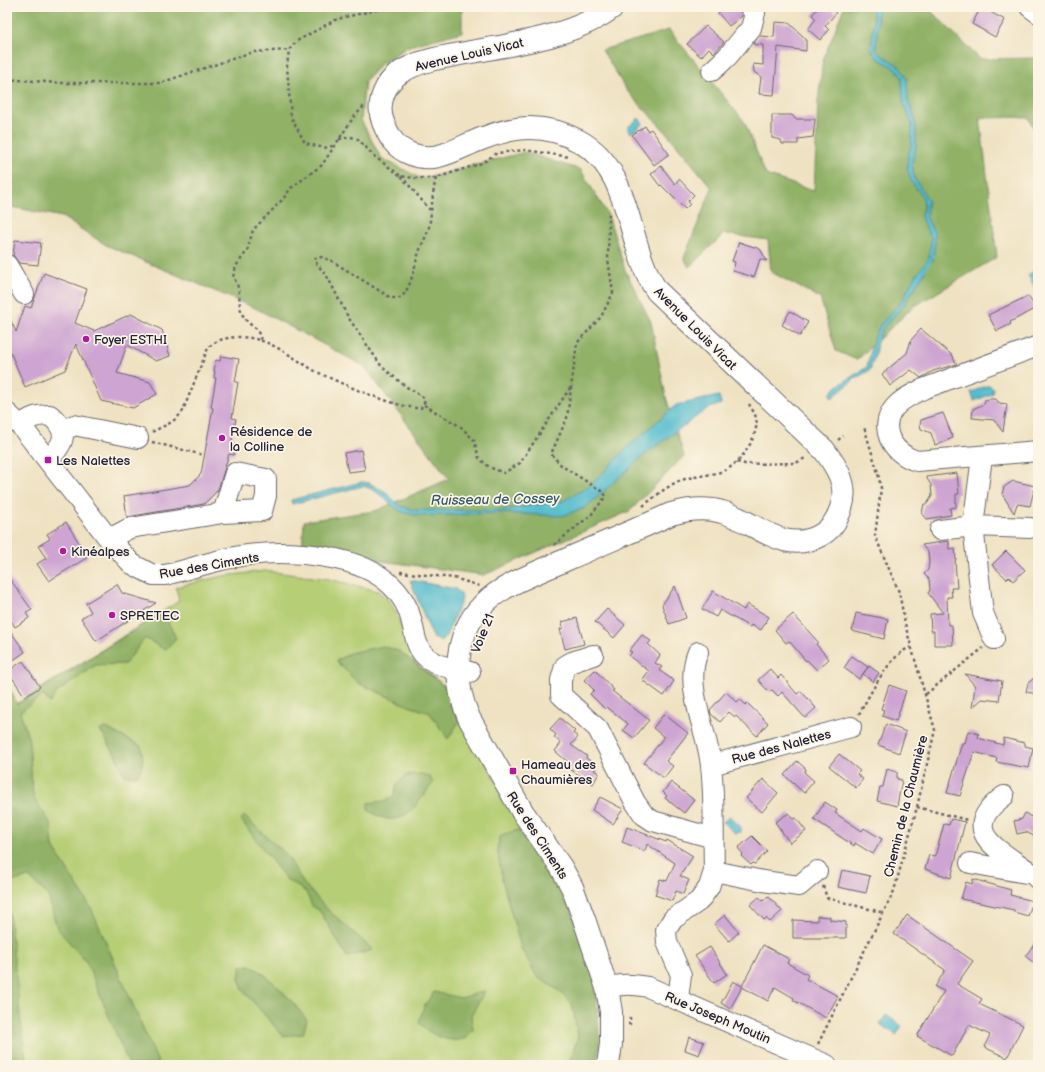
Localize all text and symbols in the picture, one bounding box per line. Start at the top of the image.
street label: Avenue Louis Vicat [414,35,525,75]
street label: Avenue Louis Vicat [651,284,740,373]
place label: Foyer ESTHI [94,332,167,348]
marker: Foyer ESTHI [81,334,91,344]
place label: Résidence de la Colline [230,424,313,455]
marker: Résidence de la Colline [217,433,227,443]
place label: Les Nalettes [56,453,131,469]
marker: Les Nalettes [43,455,53,465]
water label: Ruisseau de Cossey [431,490,560,509]
place label: Kinéalpes [71,544,130,560]
marker: Kinéalpes [58,546,68,556]
street label: Rue des Ciments [158,549,261,583]
place label: SPRETEC [120,608,179,624]
marker: SPRETEC [107,610,117,620]
street label: Voie 21 [468,611,498,655]
street label: Rue des Nalettes [730,726,833,768]
street label: Chemin de la Chaumière [881,733,931,879]
place label: Hameau des Chaumières [521,757,597,788]
marker: Hameau des Chaumières [508,766,518,776]
street label: Rue des Ciments [503,789,572,883]
street label: Rue Joseph Moutin [662,988,773,1047]

